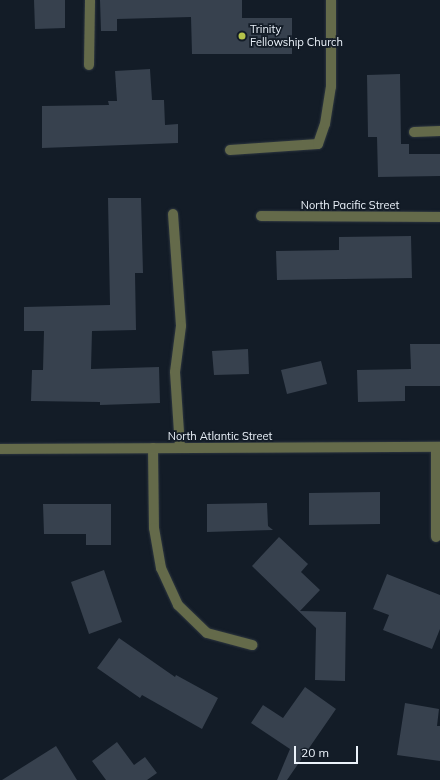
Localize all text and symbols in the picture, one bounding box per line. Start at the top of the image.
place label: Trinity Fellowship Church [250,23,343,49]
marker: Trinity Fellowship Church [237,31,247,41]
street label: North Pacific Street [301,198,399,212]
street label: North Atlantic Street [168,429,272,443]
scale bar [296,738,360,764]
text: 20 m [301,745,329,760]

